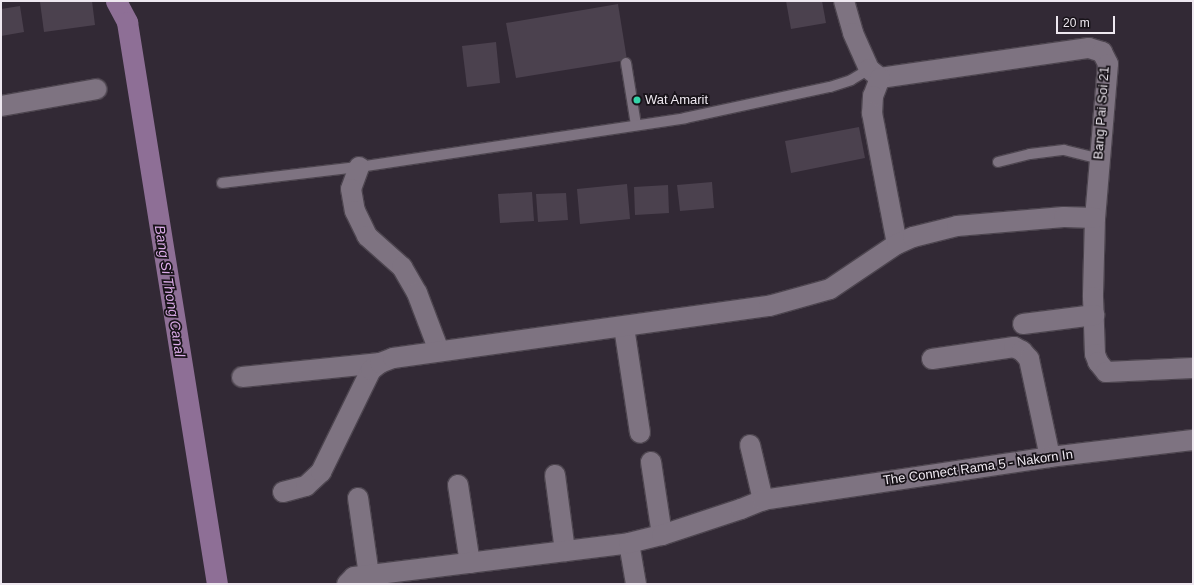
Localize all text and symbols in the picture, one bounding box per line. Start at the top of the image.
scale bar [1058,8,1117,34]
text: 20 m [1063,16,1090,30]
street label: Bang Pai Soi 21 [1091,66,1113,160]
place label: Wat Amarit [645,92,709,108]
marker: Wat Amarit [632,95,642,105]
water label: Bang Si Thong Canal [151,224,189,358]
street label: The Connect Rama 5 - Nakorn In [882,447,1074,489]

